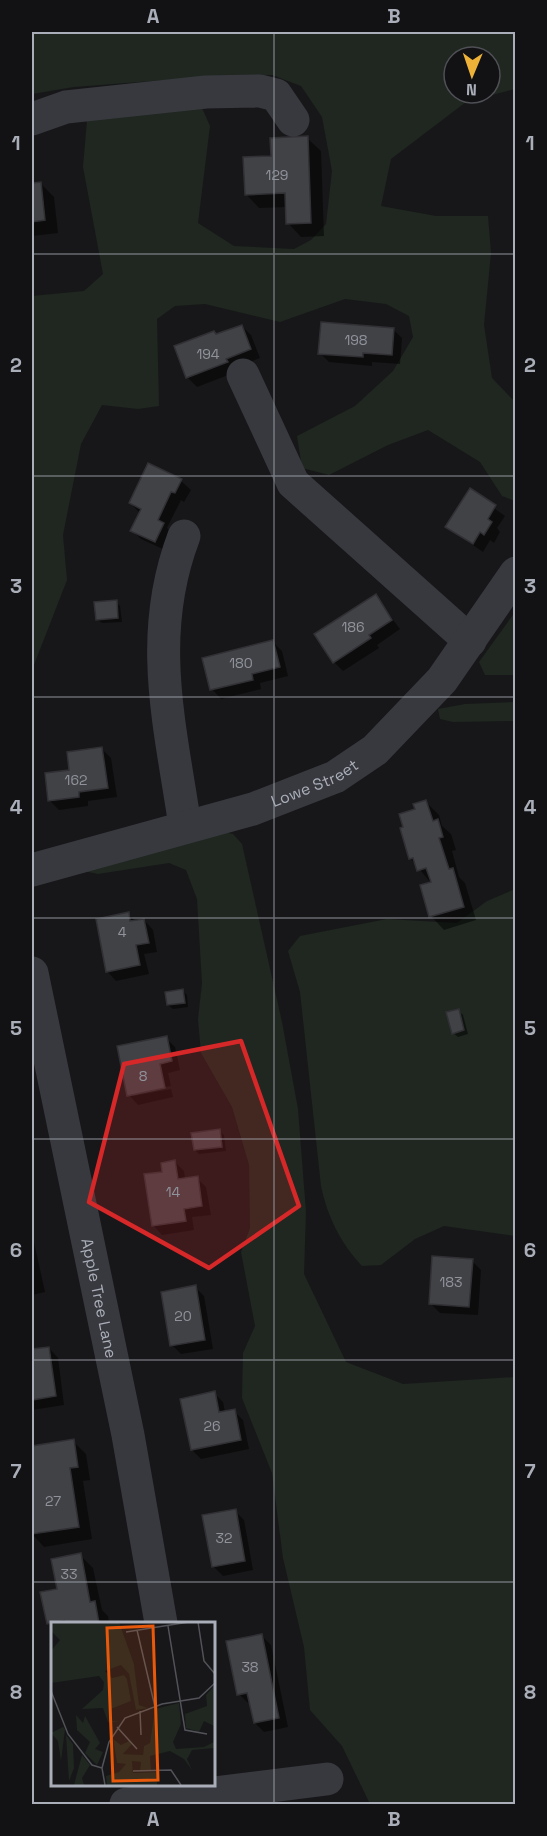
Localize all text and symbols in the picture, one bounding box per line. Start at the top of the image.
text: A [147,3,160,29]
text: B [387,3,401,29]
north arrow [442,45,502,105]
text: N [466,79,477,100]
text: 1 [11,130,21,156]
text: 1 [525,130,535,156]
house number: 129 [266,166,288,184]
house number: 198 [344,331,368,349]
house number: 194 [196,345,220,363]
text: 2 [10,352,22,378]
text: 2 [524,352,536,378]
text: 3 [10,573,22,599]
text: 3 [524,573,536,599]
house number: 186 [341,618,365,636]
house number: 180 [229,654,253,672]
street label: Lowe Street [268,754,362,812]
house number: 162 [65,771,87,789]
text: 4 [10,794,23,820]
text: 4 [524,794,537,820]
house number: 4 [118,923,127,941]
text: 5 [10,1015,22,1041]
text: 5 [524,1015,536,1041]
house number: 8 [139,1067,148,1085]
house number: 14 [166,1183,181,1201]
street label: Apple Tree Lane [76,1236,122,1360]
text: 6 [10,1237,22,1263]
text: 6 [524,1237,536,1263]
house number: 183 [439,1273,463,1291]
house number: 20 [174,1307,192,1325]
house number: 26 [203,1417,221,1435]
text: 7 [10,1458,22,1484]
text: 7 [524,1458,536,1484]
house number: 27 [45,1492,61,1510]
house number: 32 [216,1529,232,1547]
house number: 33 [61,1565,77,1583]
inset map [51,1622,214,1785]
house number: 38 [241,1658,259,1676]
text: 8 [10,1679,22,1705]
text: 8 [524,1679,536,1705]
text: A [147,1806,160,1832]
text: B [387,1806,401,1832]

